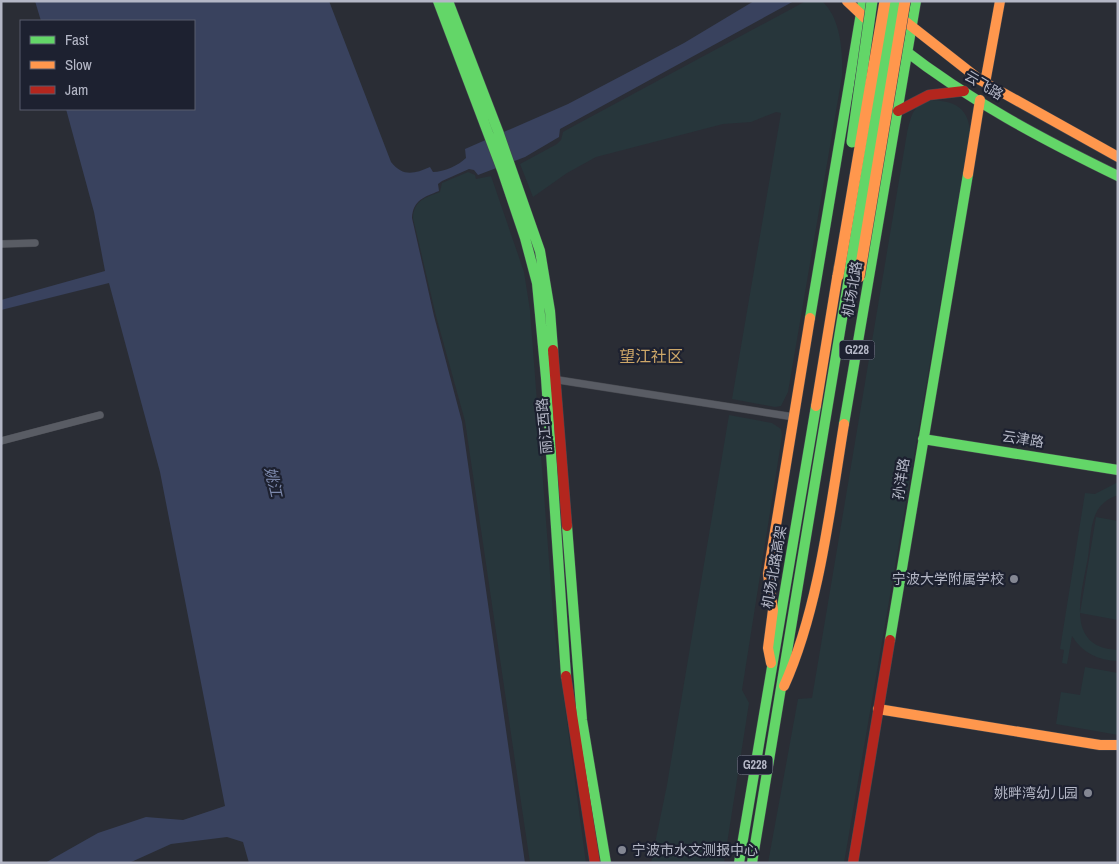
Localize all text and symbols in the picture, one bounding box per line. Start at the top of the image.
legend [20,20,195,110]
text: Fast [65,29,89,50]
text: Slow [65,54,92,75]
street label: 云飞路 [961,66,1007,104]
text: Jam [65,79,88,100]
street label: 机场北路 [838,260,866,318]
road number: G228 [840,340,874,360]
district label: 望江社区 [619,345,683,367]
street label: 丽江西路 [533,397,555,455]
street label: 云津路 [1001,427,1045,451]
street label: 孙洋路 [889,457,913,501]
water label: 姚江 [260,465,288,501]
street label: 机场北路高架 [758,524,790,610]
place label: 宁波大学附属学校 [892,570,1004,588]
marker: 宁波大学附属学校 [1008,573,1020,585]
road number: G228 [738,756,772,774]
place label: 姚畔湾幼儿园 [994,784,1078,802]
marker: 姚畔湾幼儿园 [1082,787,1094,799]
place label: 宁波市水文测报中心 [632,841,758,859]
marker: 宁波市水文测报中心 [616,844,628,856]

